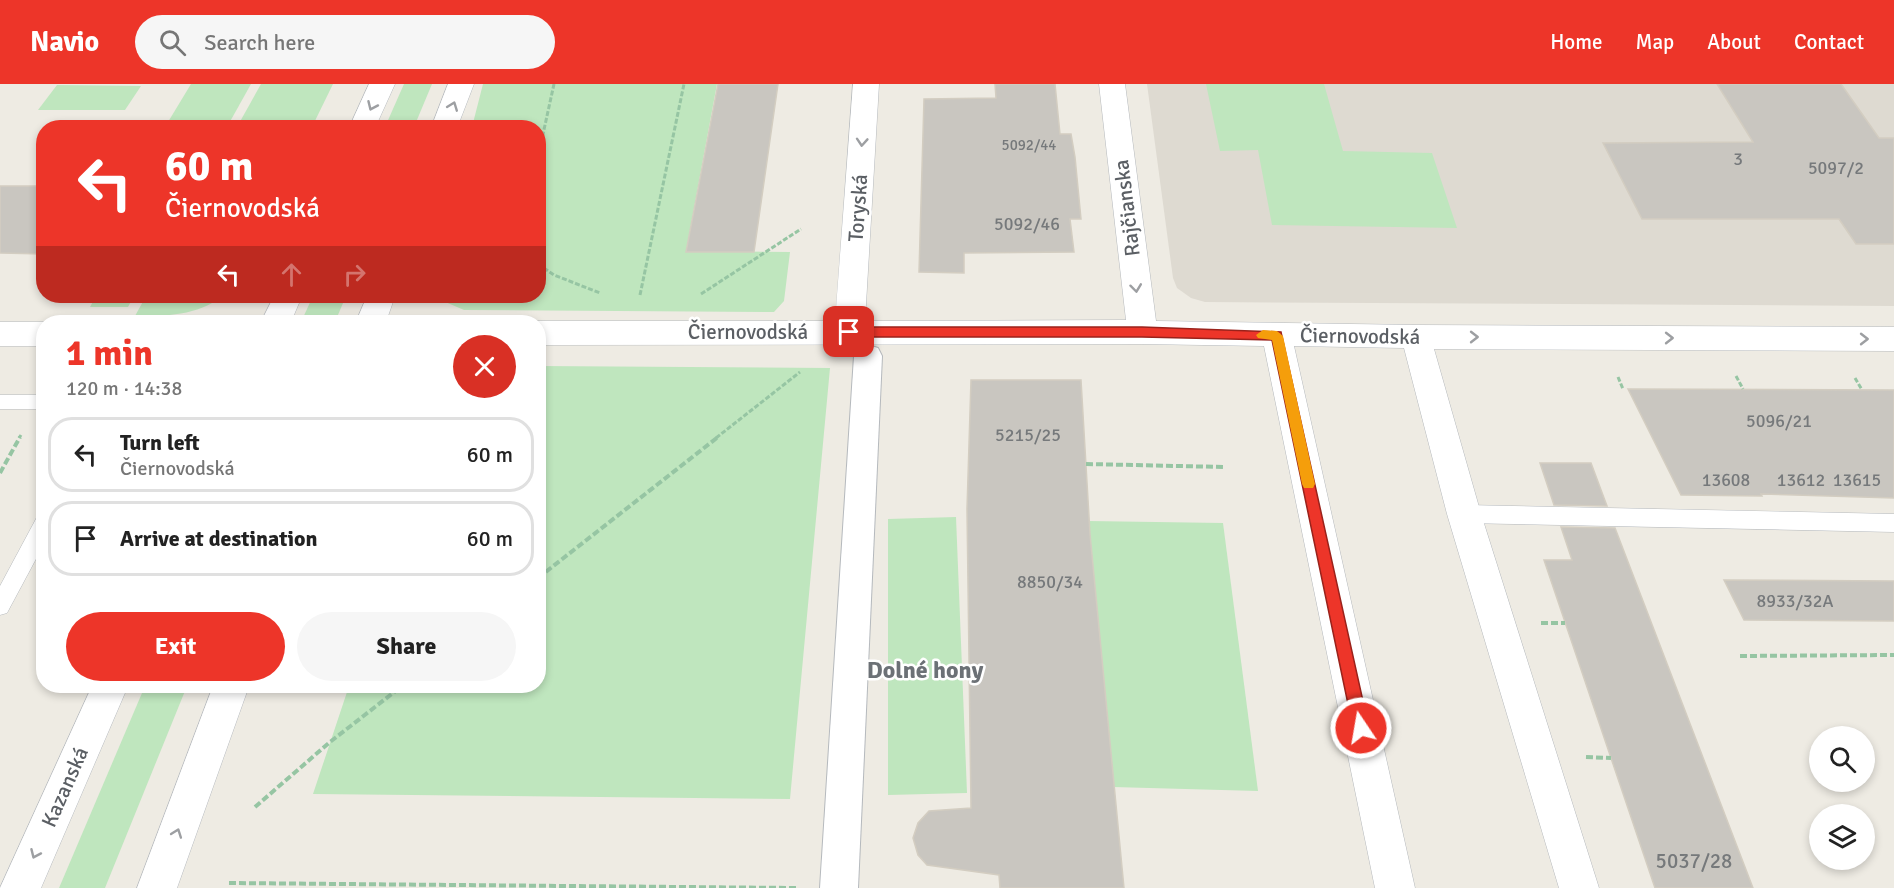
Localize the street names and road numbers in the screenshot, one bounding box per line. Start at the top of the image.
street label: Rajčianska [1108,158,1146,258]
street label: Toryská [843,173,873,243]
street label: Čiernovodská [688,319,808,345]
street label: Čiernovodská [1300,322,1420,350]
street label: Kazanská [36,743,94,831]

